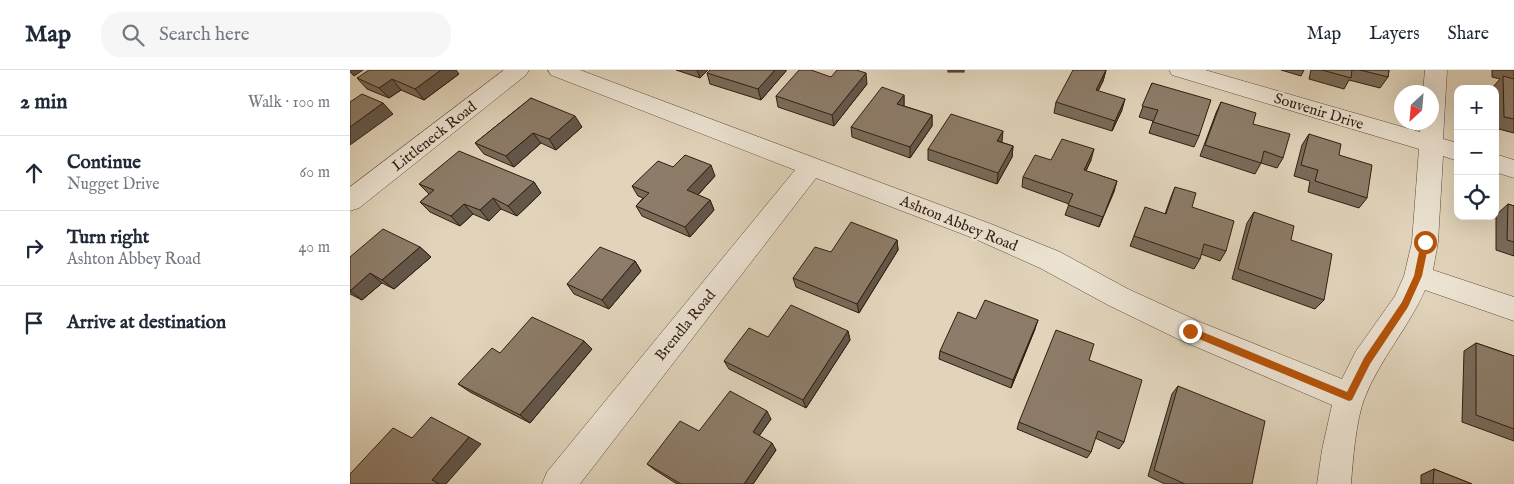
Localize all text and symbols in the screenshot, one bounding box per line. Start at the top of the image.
search box [101,12,451,57]
text: Map [25,19,71,50]
icon: search [119,21,147,49]
text: Search here [159,23,250,47]
text: Map [1307,23,1341,46]
text: Layers [1369,23,1420,46]
text: Share [1448,23,1489,46]
north arrow [1394,85,1439,130]
map controls [1454,85,1499,220]
button: + [1454,85,1499,130]
text: 2 min [20,89,67,116]
street label: Souvenir Drive [1272,89,1366,134]
text: Walk · 100 m [248,93,330,113]
street label: Littleneck Road [388,97,481,175]
button: − [1454,130,1499,175]
text: Continue [67,151,141,175]
icon: ahead [20,159,48,187]
text: 60 m [300,163,330,183]
text: Nugget Drive [67,175,160,195]
button: locate [1454,175,1499,220]
street label: Ashton Abbey Road [896,191,1021,256]
text: Turn right [67,226,149,250]
route start [1414,231,1437,254]
icon: right [20,234,48,262]
text: 40 m [298,238,330,258]
text: Ashton Abbey Road [67,250,201,270]
street label: Brendla Road [651,285,720,365]
icon: arrive [20,309,48,337]
text: Arrive at destination [67,311,226,335]
route end [1179,320,1202,343]

